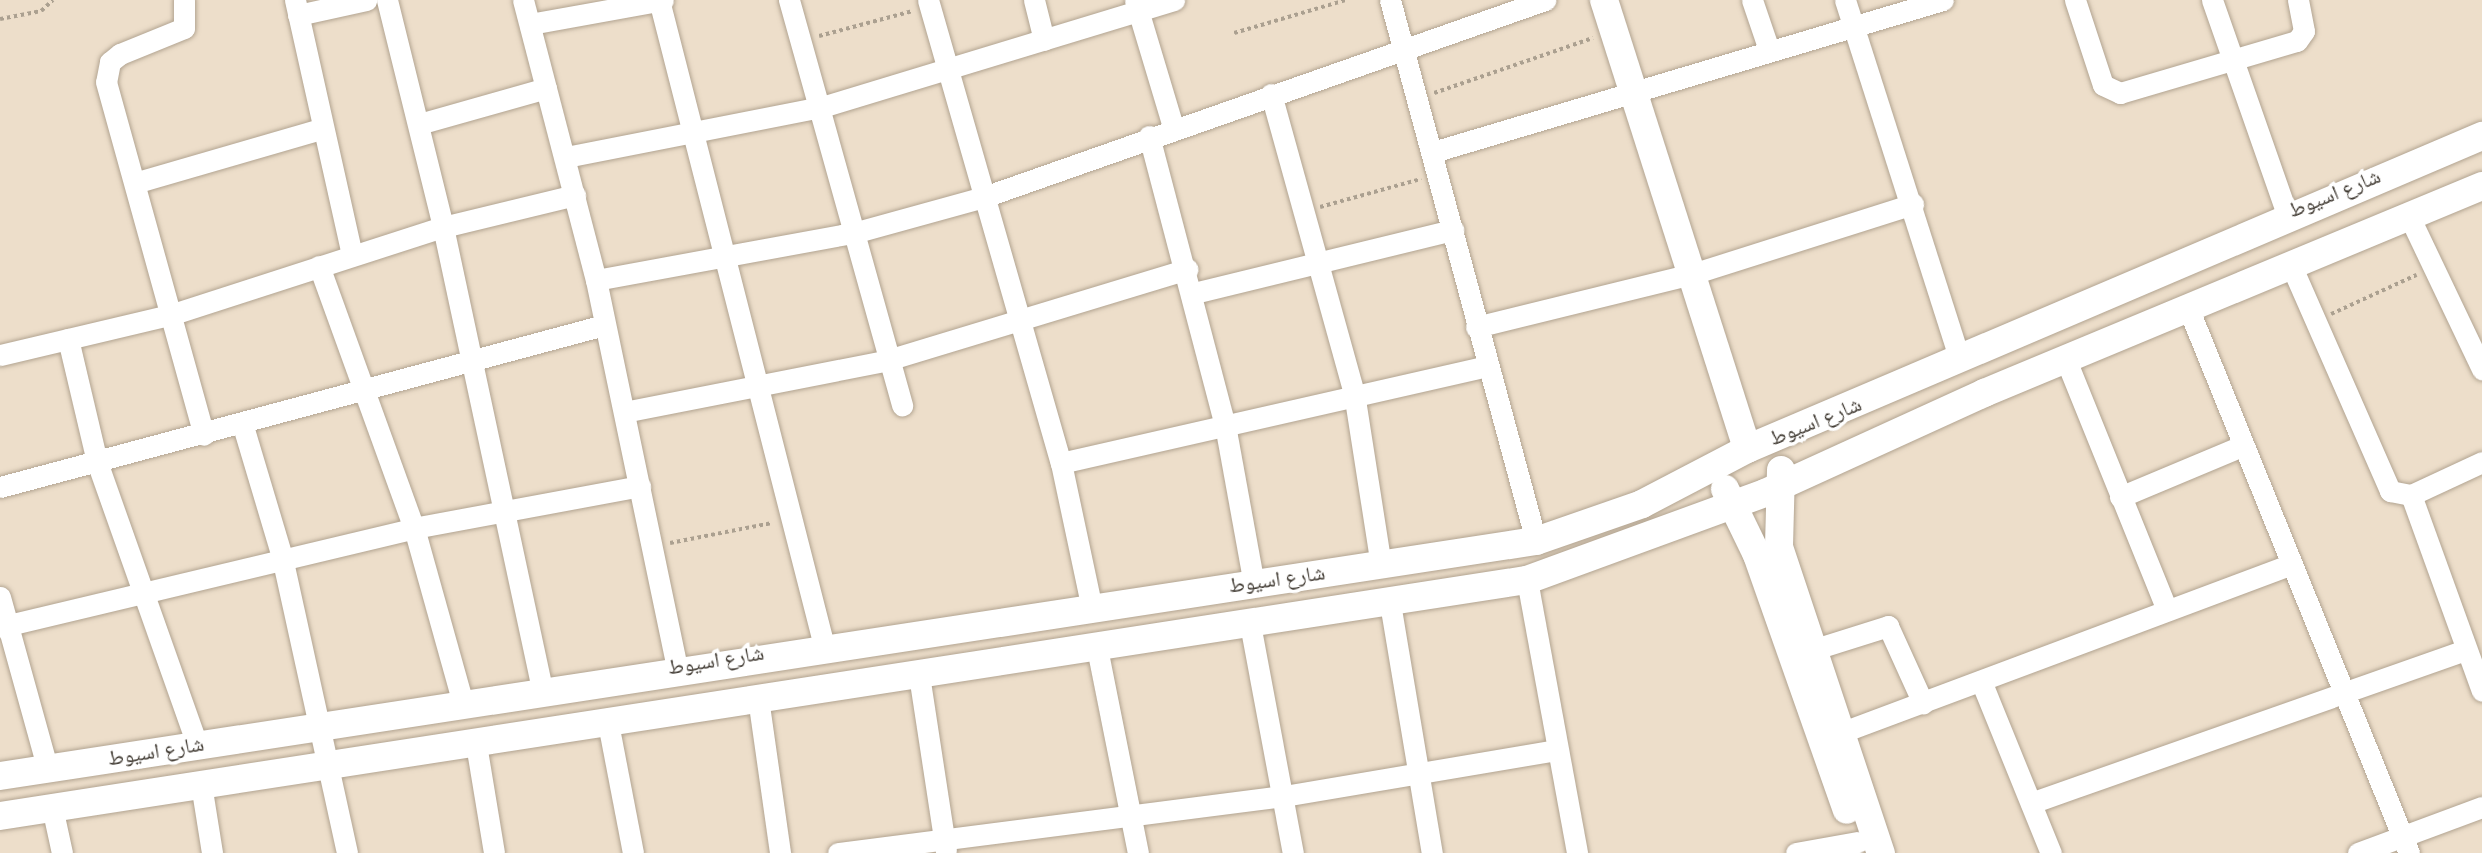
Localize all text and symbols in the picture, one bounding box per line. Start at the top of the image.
street label: شارع اسيوط [2285,165,2385,225]
street label: شارع اسيوط [1766,393,1866,453]
street label: شارع اسيوط [1227,562,1327,600]
street label: شارع اسيوط [666,642,766,682]
street label: شارع اسيوط [106,733,206,773]

